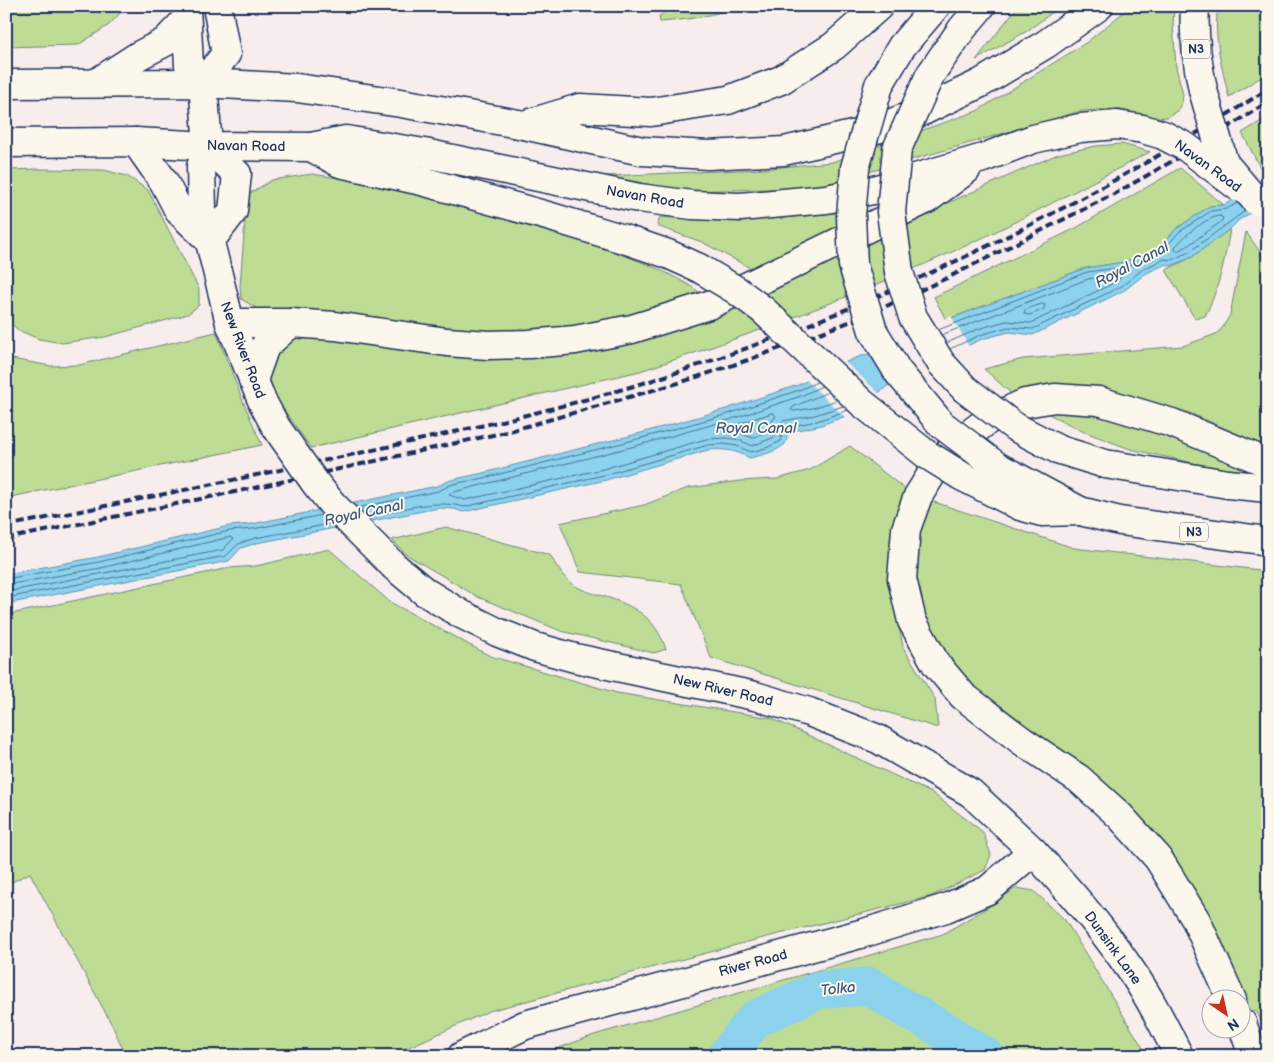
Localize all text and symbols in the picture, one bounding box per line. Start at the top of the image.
road number: N3 [1182,40,1210,59]
street label: Navan Road [1171,136,1245,196]
street label: Navan Road [207,137,285,155]
street label: Navan Road [605,182,685,212]
water label: Royal Canal [1092,237,1173,292]
street label: New River Road [217,299,269,401]
water label: Royal Canal [716,419,797,438]
water label: Royal Canal [322,495,406,531]
road number: N3 [1180,522,1208,542]
street label: New River Road [671,670,775,710]
street label: Dunsink Lane [1081,908,1145,988]
street label: River Road [717,946,789,980]
water label: Tolka [820,977,856,1001]
north arrow [1202,990,1252,1040]
text: N [1224,1014,1242,1034]

